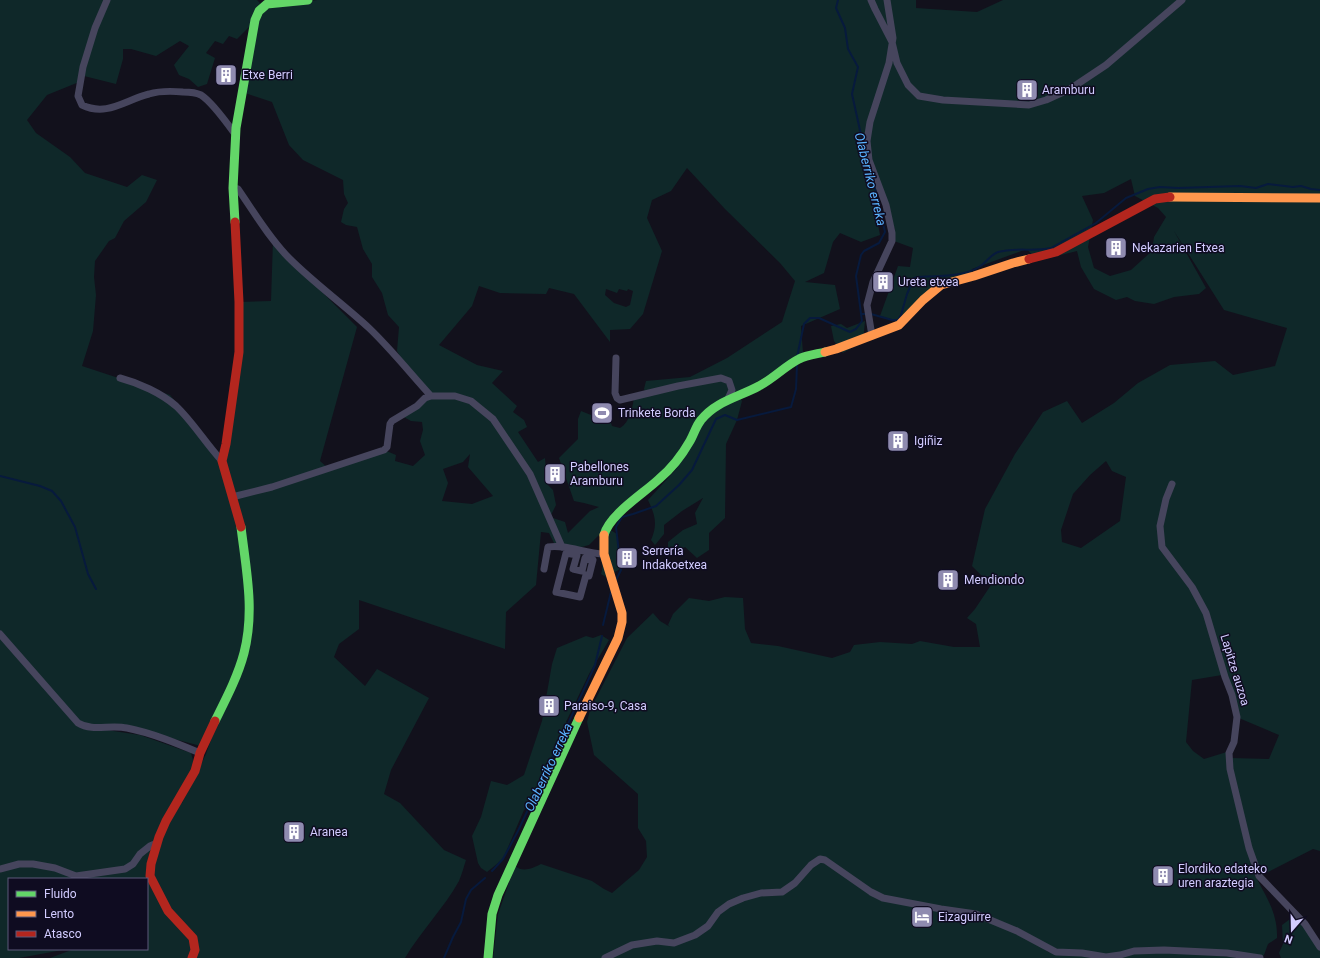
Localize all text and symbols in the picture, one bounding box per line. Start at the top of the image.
building icon: Etxe Berri [213,62,239,88]
place label: Etxe Berri [242,68,293,82]
building icon: Aramburu [1014,77,1040,103]
place label: Aramburu [1042,83,1095,97]
water label: Olaberriko erreka [852,131,889,228]
building icon: Nekazarien Etxea [1103,235,1129,261]
place label: Nekazarien Etxea [1132,241,1224,255]
building icon: Ureta etxea [870,269,896,295]
place label: Ureta etxea [898,275,959,289]
sports icon: Trinkete Borda [589,400,615,426]
place label: Trinkete Borda [618,406,696,420]
building icon: Igiñiz [885,428,911,454]
place label: Igiñiz [914,434,942,448]
place label: Pabellones Aramburu [570,460,629,488]
building icon: Pabellones Aramburu [542,461,568,487]
place label: Serrería Indakoetxea [642,544,707,572]
building icon: Serrería Indakoetxea [614,545,640,571]
building icon: Mendiondo [935,567,961,593]
place label: Mendiondo [964,573,1024,587]
street label: Lapitze auzoa [1217,632,1253,708]
building icon: Paraiso-9, Casa [536,693,562,719]
place label: Paraiso-9, Casa [564,699,647,713]
water label: Olaberriko erreka [521,721,576,814]
building icon: Aranea [281,819,307,845]
place label: Aranea [310,825,348,839]
place label: Elordiko edateko uren araztegia [1178,862,1267,890]
building icon: Elordiko edateko uren araztegia [1150,863,1176,889]
legend [8,878,148,950]
text: Fluido [44,887,77,901]
hotel icon: Eizaguirre [909,904,935,930]
text: Lento [44,907,74,921]
place label: Eizaguirre [938,910,991,924]
north arrow [1272,910,1312,950]
text: Atasco [44,927,82,941]
text: N [1283,931,1295,946]

